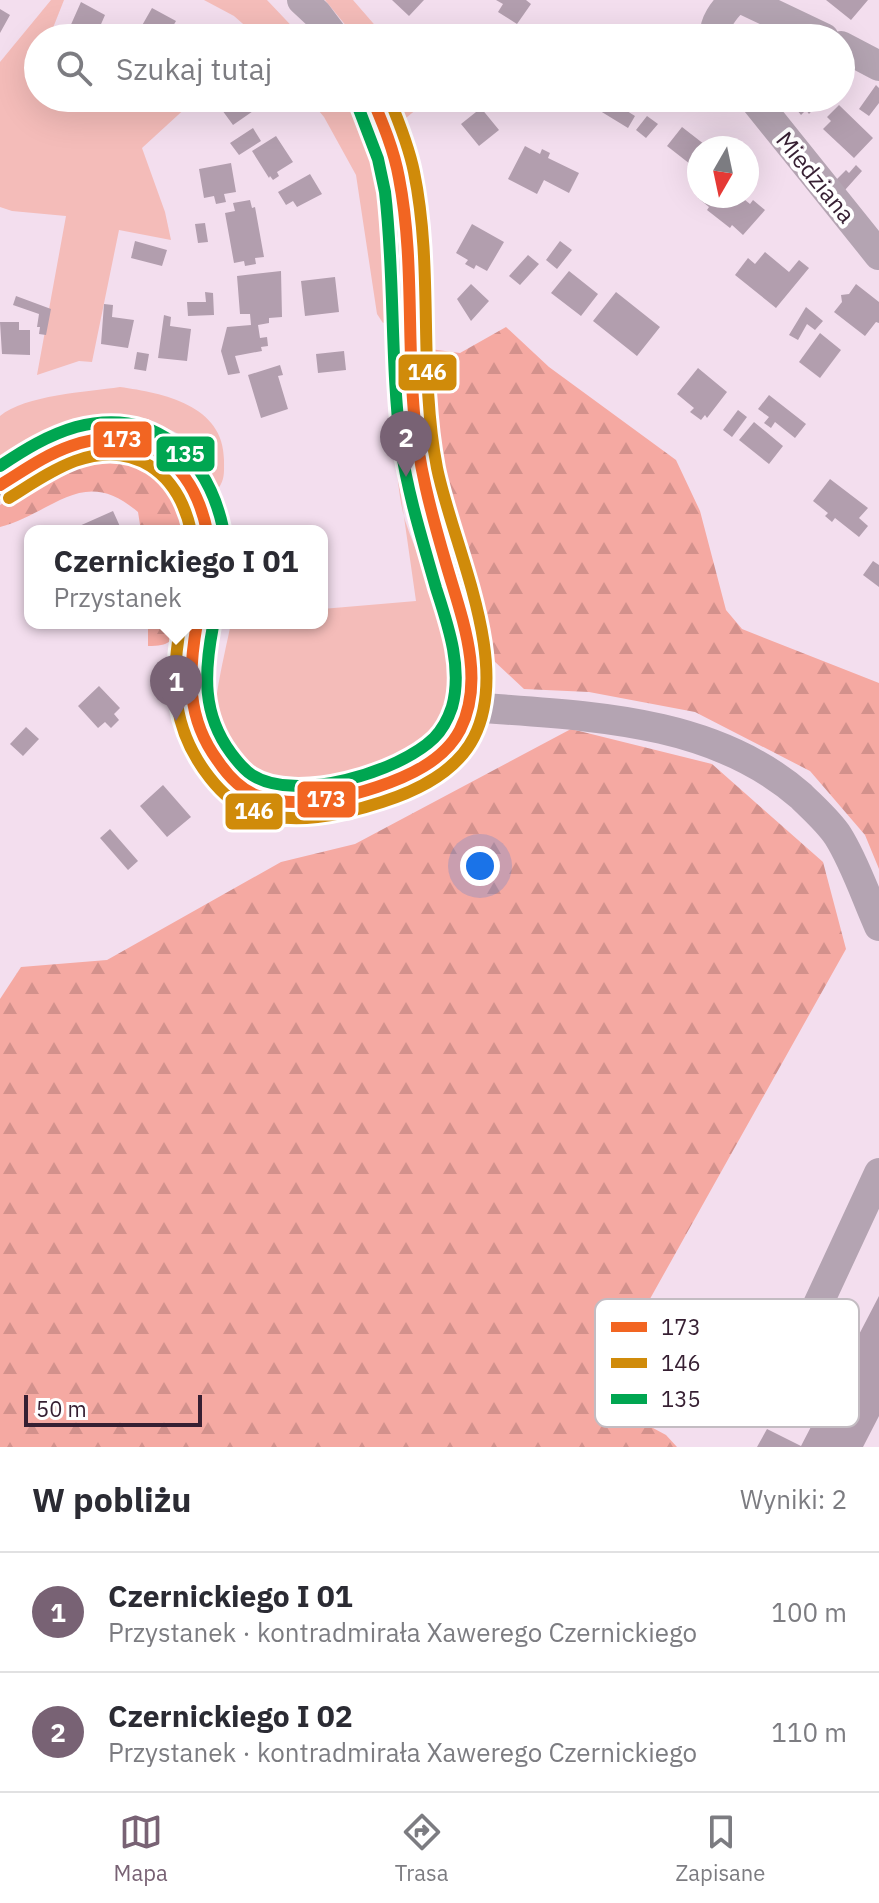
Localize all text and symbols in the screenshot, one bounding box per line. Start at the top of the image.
search box [24,24,855,112]
icon: search [52,46,96,90]
text: Szukaj tutaj [116,49,272,88]
street label: Miedziana [769,125,863,230]
north arrow [687,136,759,208]
line badge: 146 [397,353,458,392]
text: 146 [407,357,447,386]
pin: 2 [380,411,432,477]
line badge: 173 [92,420,153,459]
text: 173 [102,424,142,453]
line badge: 135 [155,435,216,473]
text: 135 [165,439,205,468]
popup [24,525,328,629]
text: Czernickiego I 01 [54,541,298,580]
text: Przystanek [54,580,182,614]
pin: 1 [150,655,202,721]
line badge: 173 [296,780,357,819]
text: 173 [306,784,346,813]
line badge: 146 [224,792,284,831]
text: 146 [234,796,274,825]
your location [460,846,500,886]
legend [595,1299,859,1427]
text: 173 [661,1312,701,1341]
text: 146 [661,1348,701,1377]
text: 135 [661,1384,701,1413]
scale bar [24,1391,202,1427]
text: 50 m [36,1394,87,1423]
text: W pobliżu [32,1477,192,1521]
text: Wyniki: 2 [740,1482,847,1516]
text: Czernickiego I 01 [108,1576,353,1615]
text: 1 [50,1595,66,1629]
text: 100 m [771,1595,847,1629]
text: Przystanek · kontradmirała Xawerego Czernickiego [108,1615,697,1649]
text: Czernickiego I 02 [108,1696,353,1735]
text: 2 [50,1715,66,1749]
text: 110 m [771,1715,847,1749]
text: Przystanek · kontradmirała Xawerego Czernickiego [108,1735,697,1769]
tab: Mapa [114,1810,168,1887]
tab: Trasa [395,1810,449,1887]
tab: Zapisane [676,1810,765,1887]

